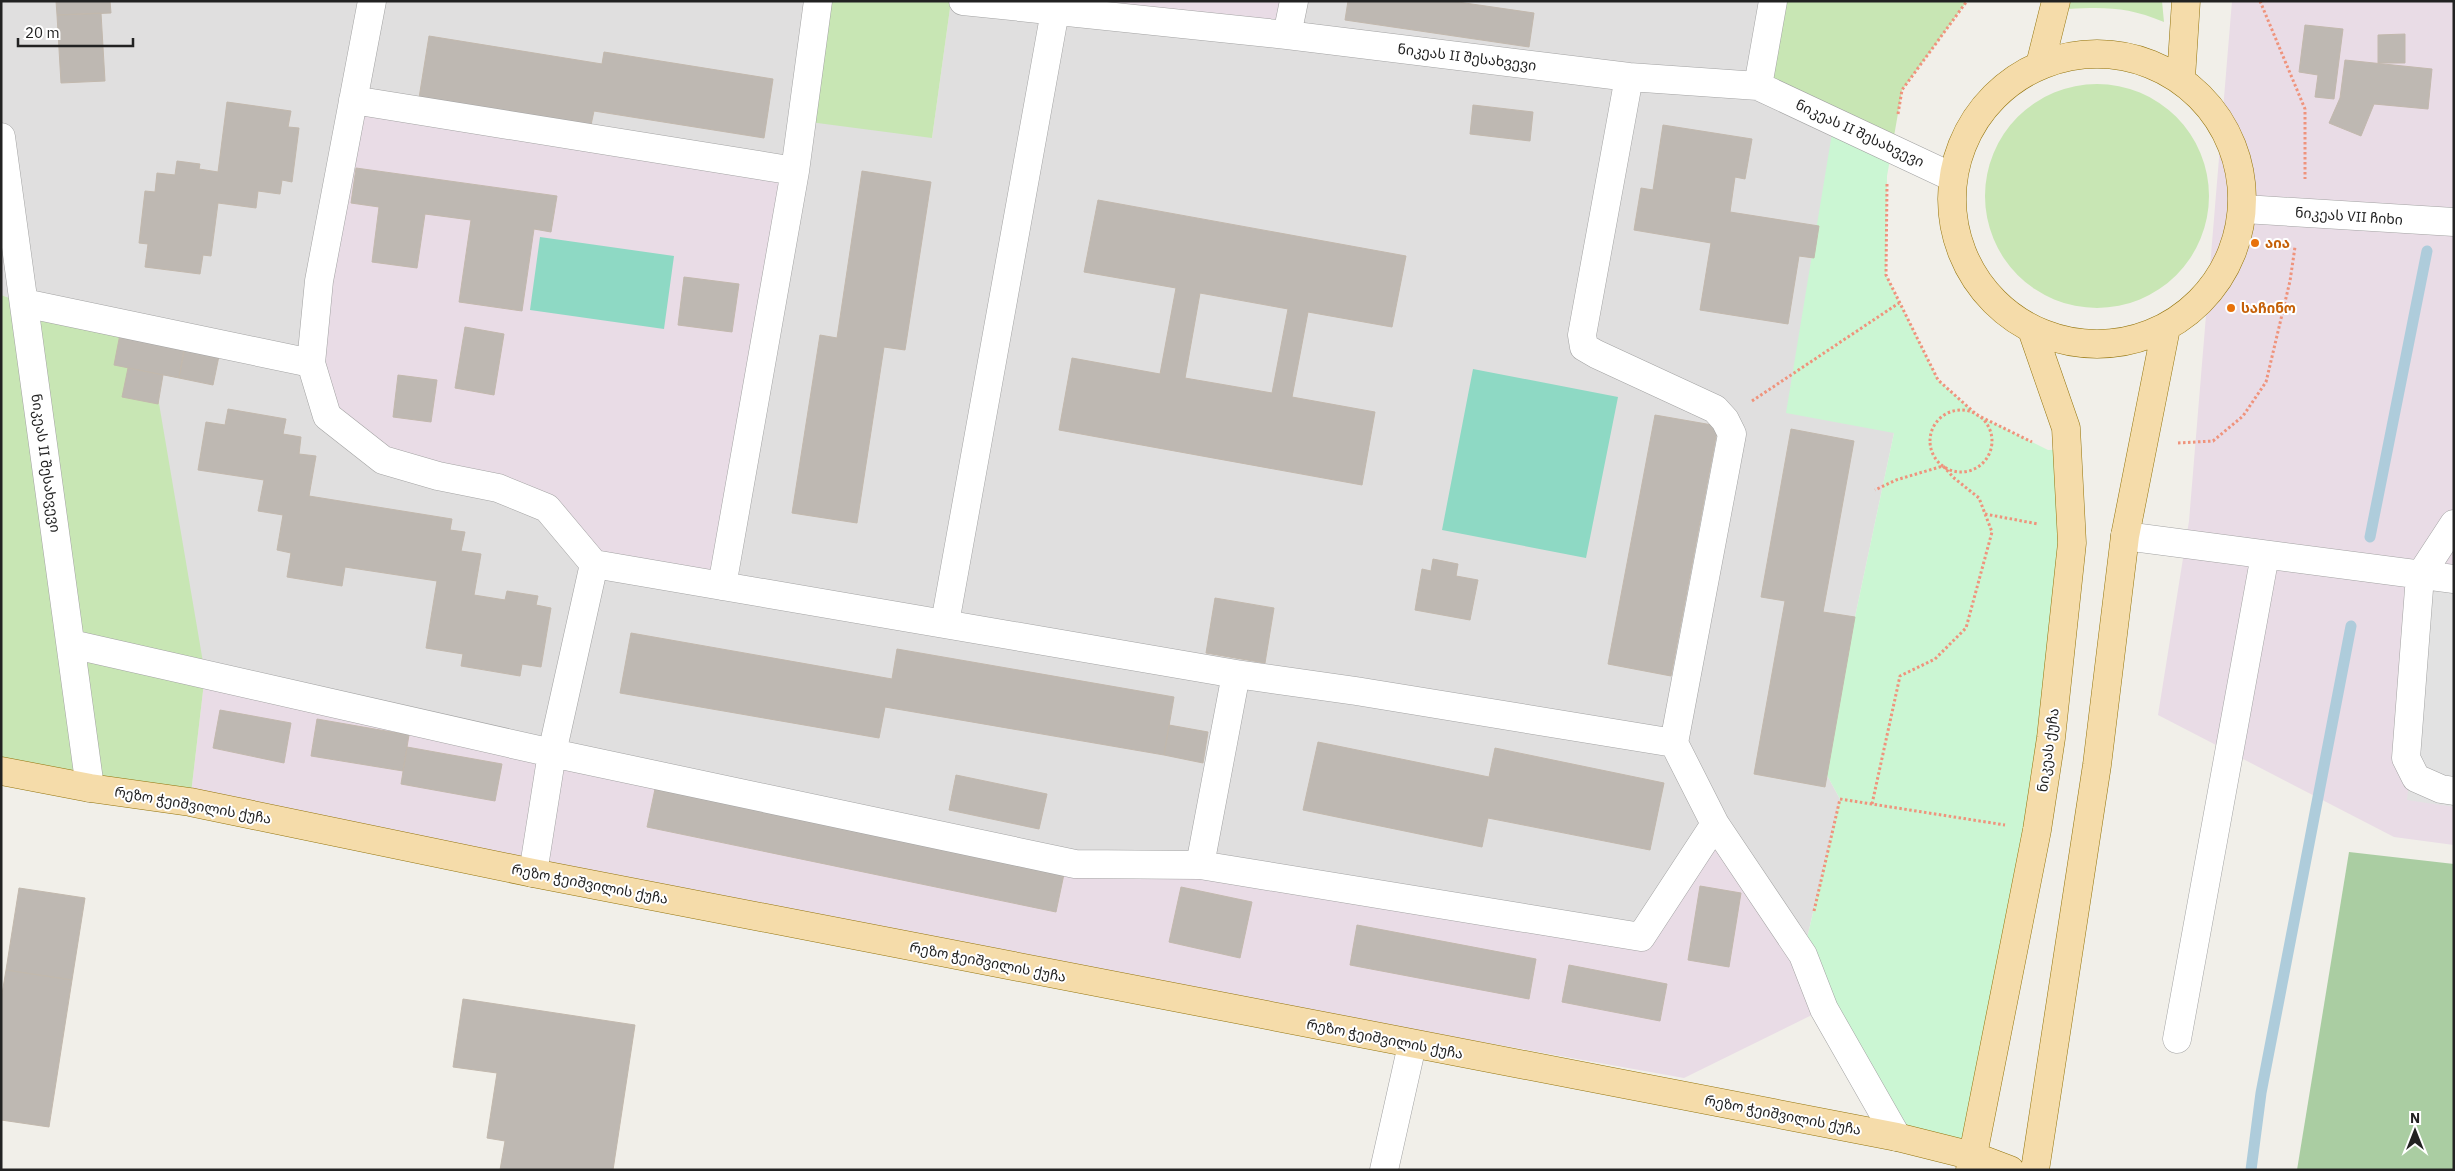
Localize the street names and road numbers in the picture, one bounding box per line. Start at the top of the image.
street label: ნიკეას II შესახვევი [1397,40,1537,74]
street label: ნიკეას II შესახვევი [1793,95,1927,171]
street label: ნიკეას VII ჩიხი [2295,203,2403,229]
street label: ნიკეას II შესახვევი [27,393,65,533]
street label: ნიკეას ქუჩა [2033,707,2063,793]
street label: რეზო ჭეიშვილის ქუჩა [113,782,273,828]
street label: რეზო ჭეიშვილის ქუჩა [510,860,670,908]
street label: რეზო ჭეიშვილის ქუჩა [908,938,1068,986]
street label: რეზო ჭეიშვილის ქუჩა [1305,1015,1465,1063]
street label: რეზო ჭეიშვილის ქუჩა [1703,1091,1863,1139]

